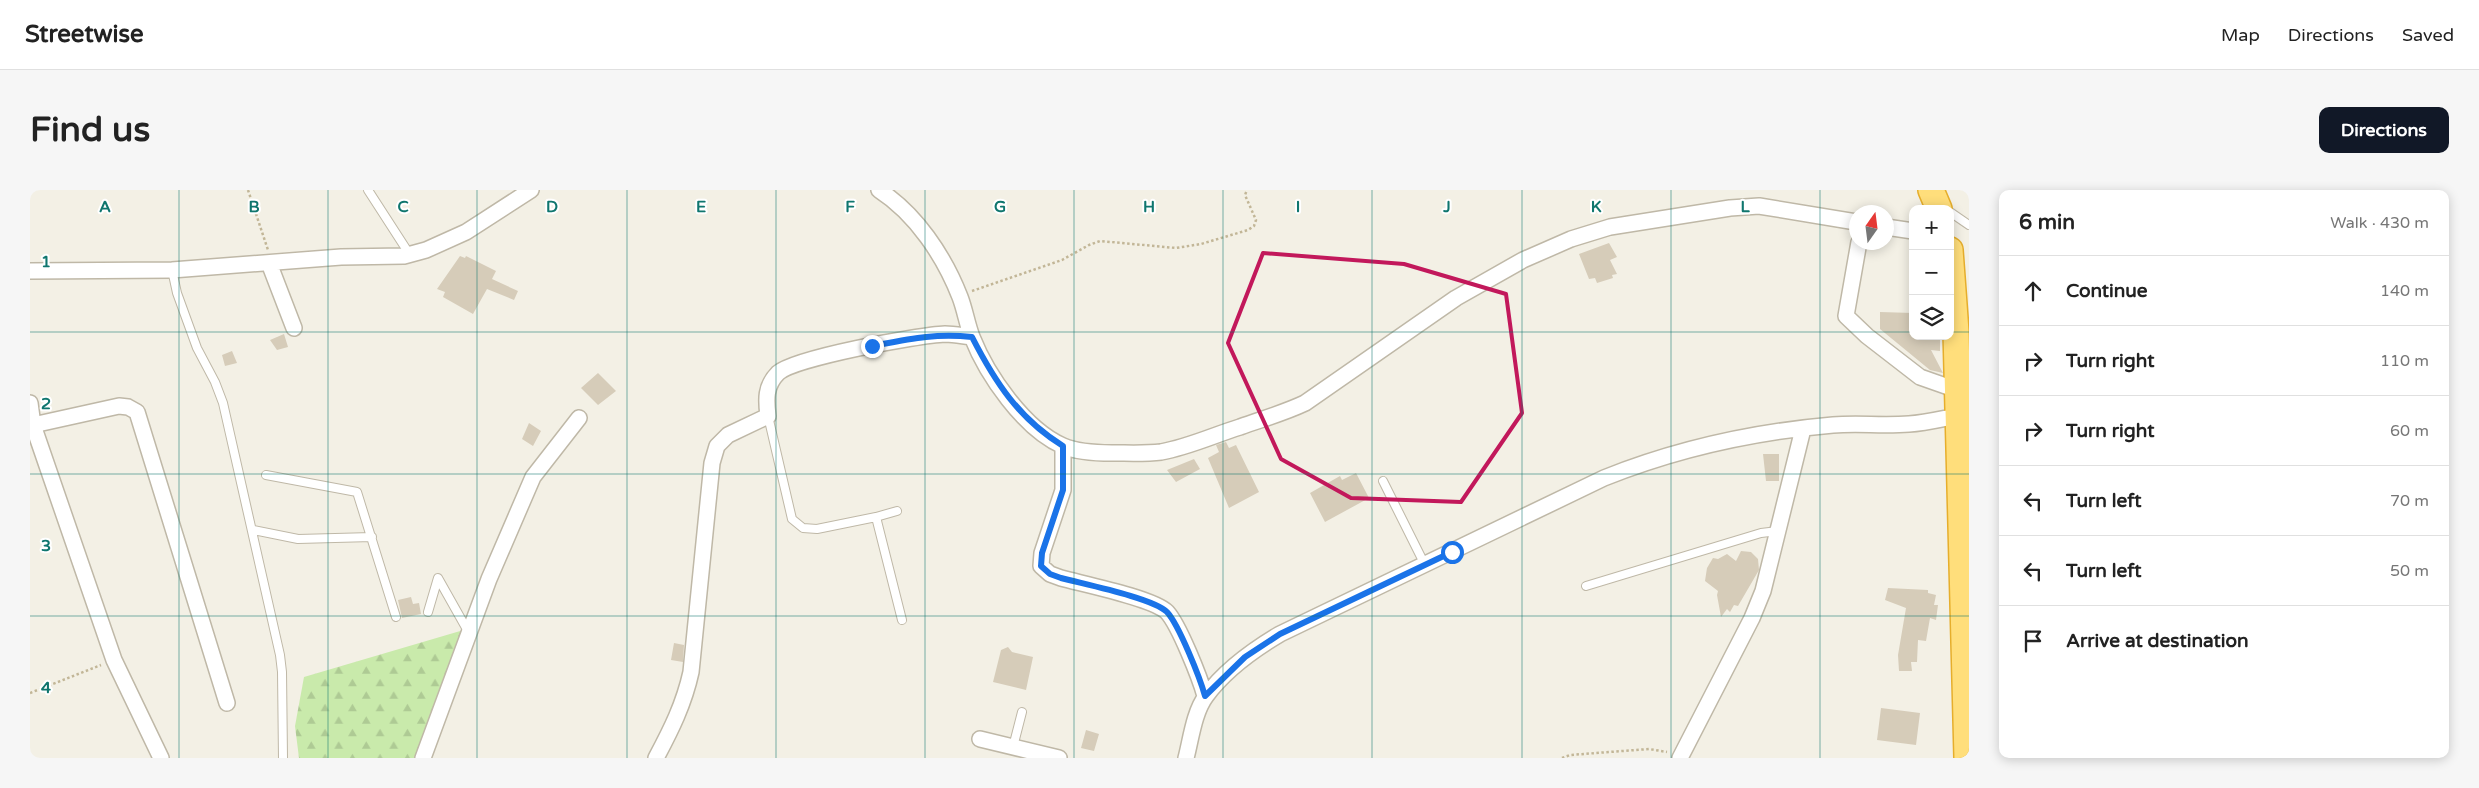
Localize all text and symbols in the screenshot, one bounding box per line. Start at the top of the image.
text: Streetwise [25,20,144,49]
text: Map [2221,24,2260,46]
text: Directions [2288,24,2374,46]
text: Saved [2402,24,2454,46]
button: Directions [2319,107,2449,153]
text: Find us [30,109,150,151]
text: A [99,197,111,217]
text: B [248,197,260,217]
text: C [397,197,409,217]
text: D [546,197,558,217]
text: E [696,197,706,217]
text: F [845,197,855,217]
text: G [994,197,1006,217]
text: H [1143,197,1155,217]
text: I [1296,197,1300,217]
text: J [1442,197,1451,217]
text: K [1591,197,1602,217]
text: L [1740,197,1750,217]
north arrow [1849,205,1894,250]
map controls [1909,205,1954,340]
button: + [1909,205,1954,250]
text: 6 min [2019,210,2075,235]
text: Walk · 430 m [2330,213,2429,233]
button: − [1909,250,1954,295]
text: 1 [41,252,51,272]
icon: ahead [2019,277,2047,305]
text: Continue [2066,280,2148,302]
text: 140 m [2380,281,2429,301]
button: layers [1909,295,1954,340]
route end [861,335,884,358]
icon: right [2019,347,2047,375]
text: Turn right [2066,350,2154,372]
text: 110 m [2380,351,2429,371]
text: 2 [41,394,51,414]
icon: right [2019,417,2047,445]
text: Turn right [2066,420,2154,442]
text: 60 m [2390,421,2429,441]
icon: left [2019,487,2047,515]
text: Turn left [2066,490,2142,512]
text: 70 m [2390,491,2429,511]
text: 3 [41,536,51,556]
route start [1441,541,1464,564]
icon: left [2019,557,2047,585]
text: Turn left [2066,560,2142,582]
text: 50 m [2390,561,2429,581]
icon: arrive [2019,627,2047,655]
text: Arrive at destination [2066,630,2249,652]
text: 4 [41,678,51,698]

